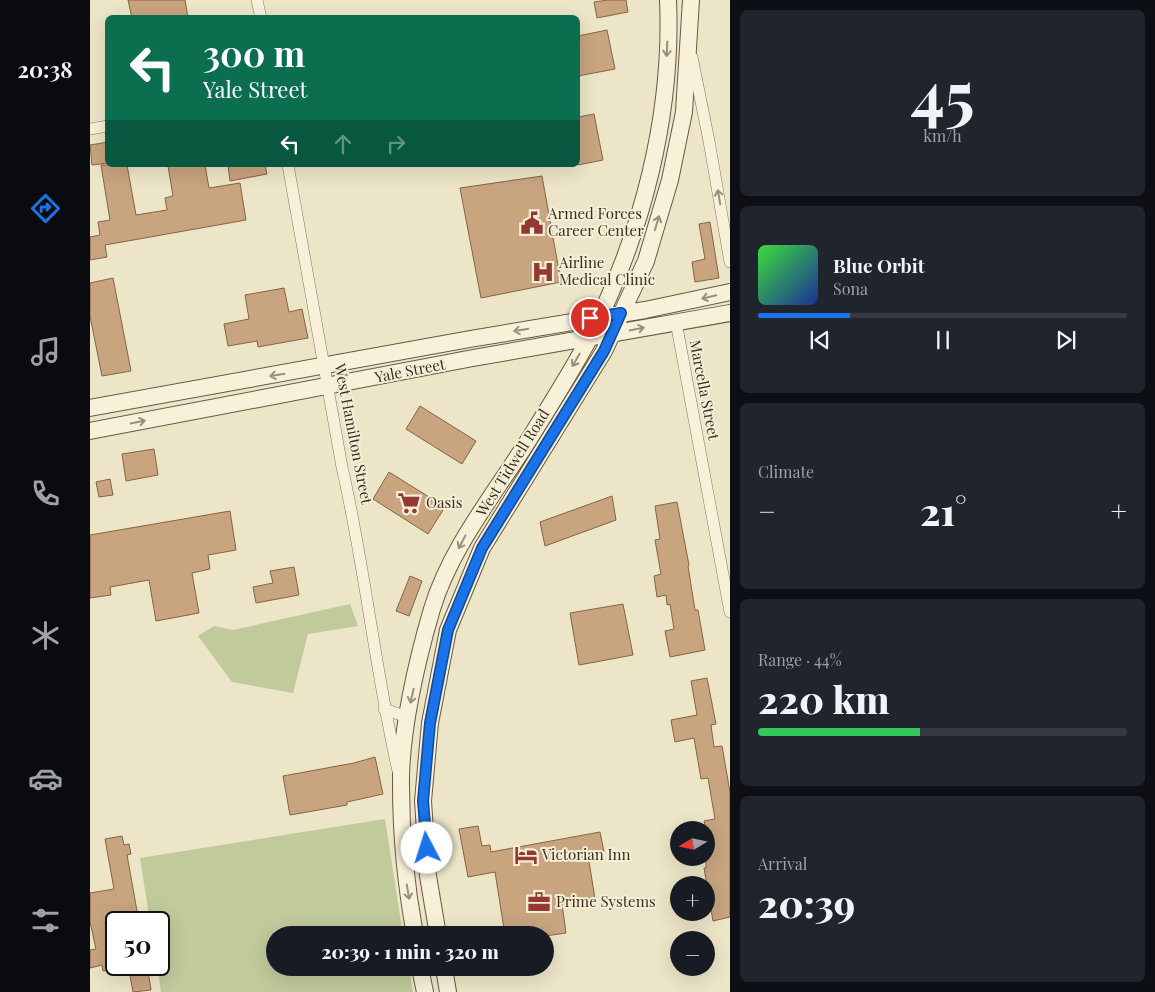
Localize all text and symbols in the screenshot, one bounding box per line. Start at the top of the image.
text: 300 m [203,29,305,76]
icon: left [120,35,185,100]
one-way arrow [662,40,671,56]
text: 45 [910,49,975,135]
text: 20:38 [17,54,73,84]
text: Yale Street [203,74,307,104]
text: km/h [923,125,962,146]
icon: left [276,130,304,158]
icon: ahead [329,130,357,158]
icon: right [382,130,410,158]
one-way arrow [713,189,723,205]
icon: directions [28,191,63,226]
place label: Armed Forces Career Center [547,203,644,240]
public building icon: Armed Forces Career Center [519,210,545,236]
one-way arrow [652,216,662,232]
place label: Airline Medical Clinic [558,252,655,289]
text: Blue Orbit [833,252,924,278]
hospital icon: Airline Medical Clinic [530,259,556,285]
text: Sona [833,278,868,299]
one-way arrow [701,293,717,302]
pin [569,297,611,339]
icon: arrive [576,304,604,332]
one-way arrow [629,324,645,333]
one-way arrow [514,325,530,335]
icon: previous [806,326,834,354]
icon: pause [929,326,957,354]
icon: next [1052,326,1080,354]
icon: music [28,334,63,369]
street label: Marcella Street [685,338,725,442]
one-way arrow [571,352,581,366]
street label: Yale Street [372,353,447,387]
street label: West Hamilton Street [330,361,378,507]
one-way arrow [269,371,285,380]
street label: West Tidwell Road [471,405,553,521]
one-way arrow [129,417,145,426]
text: Climate [758,461,814,482]
icon: phone [28,476,63,511]
text: 21° [920,485,967,536]
supermarket icon: Oasis [396,490,422,516]
place label: Oasis [426,492,462,512]
text: − [758,492,776,529]
text: + [1111,492,1127,529]
one-way arrow [457,534,466,549]
icon: climate [28,618,63,653]
text: Range · 44% [758,649,842,670]
text: 220 km [758,673,890,724]
one-way arrow [407,687,416,703]
icon: car [28,761,63,796]
position arrow [400,821,452,873]
north arrow [670,821,715,866]
map controls [670,821,715,976]
hotel icon: Victorian Inn [513,842,539,868]
place label: Victorian Inn [541,844,631,864]
text: Arrival [758,853,807,874]
button: + [670,876,715,921]
text: 20:39 [758,877,855,928]
one-way arrow [403,883,413,899]
office icon: Prime Systems [526,889,552,915]
place label: Prime Systems [556,891,656,911]
icon: filters [28,903,63,938]
speed limit sign: 50 [105,911,170,976]
button: − [670,931,715,976]
text: 20:39 · 1 min · 320 m [321,938,499,964]

